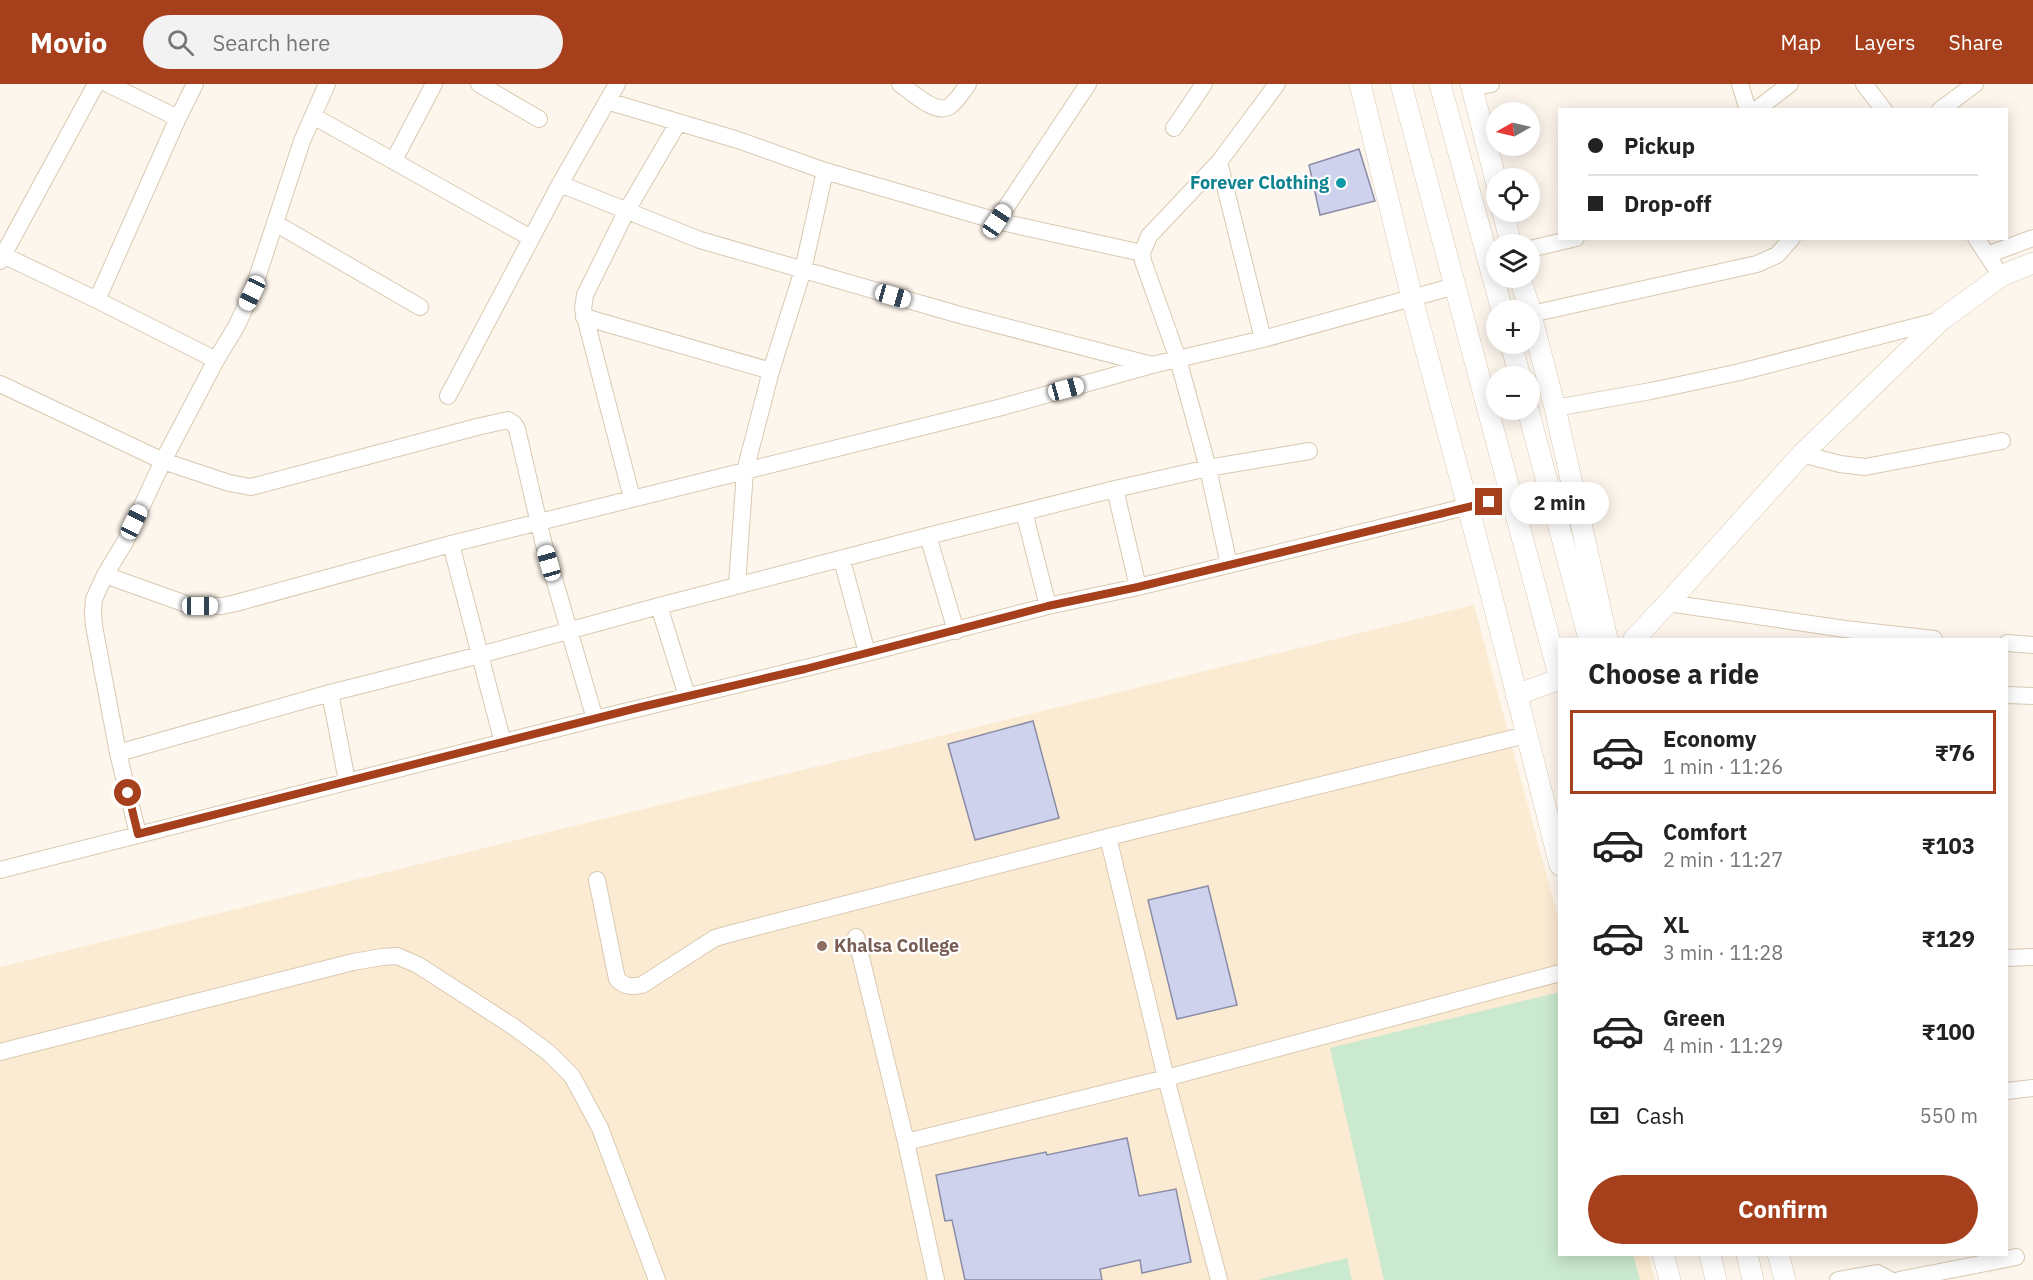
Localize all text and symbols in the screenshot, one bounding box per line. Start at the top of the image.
search box [143,15,563,69]
text: Movio [30,24,107,61]
icon: search [164,26,197,59]
text: Search here [212,28,330,57]
text: Map [1781,28,1821,56]
text: Layers [1854,28,1916,56]
text: Share [1949,28,2003,56]
north arrow [1486,102,1540,156]
map controls [1486,102,1540,420]
text: Pickup [1624,131,1695,160]
button: locate [1486,168,1540,222]
place label: Forever Clothing [1190,171,1329,194]
marker: Forever Clothing [1334,176,1348,190]
text: Drop-off [1624,189,1711,218]
car [979,201,1015,241]
button: layers [1486,234,1540,288]
car [236,273,268,313]
car [873,282,913,310]
button: + [1486,300,1540,354]
button: − [1486,366,1540,420]
car [1046,376,1086,402]
callout: 2 min [1510,481,1609,523]
route end [1475,488,1502,515]
text: 2 min [1533,489,1586,516]
car [118,502,150,542]
car [535,543,563,583]
car [182,597,218,615]
text: Choose a ride [1588,656,1759,691]
text: Economy [1663,724,1757,753]
icon: car [1591,725,1645,779]
text: ₹76 [1935,738,1975,767]
text: 1 min · 11:26 [1663,753,1783,780]
route start [114,779,141,806]
text: Comfort [1663,817,1747,846]
icon: car [1591,818,1645,872]
text: ₹103 [1922,831,1975,860]
text: 2 min · 11:27 [1663,846,1783,873]
text: XL [1663,910,1689,939]
icon: car [1591,911,1645,965]
text: ₹129 [1922,924,1975,953]
place label: Khalsa College [834,934,959,957]
marker: Khalsa College [815,939,829,953]
text: 3 min · 11:28 [1663,939,1783,966]
text: Green [1663,1003,1725,1032]
icon: car [1591,1004,1645,1058]
text: ₹100 [1922,1017,1975,1046]
text: 4 min · 11:29 [1663,1032,1783,1059]
icon: cash [1588,1099,1621,1132]
text: Cash [1636,1101,1685,1130]
text: 550 m [1920,1102,1978,1129]
button: Confirm [1588,1175,1978,1244]

